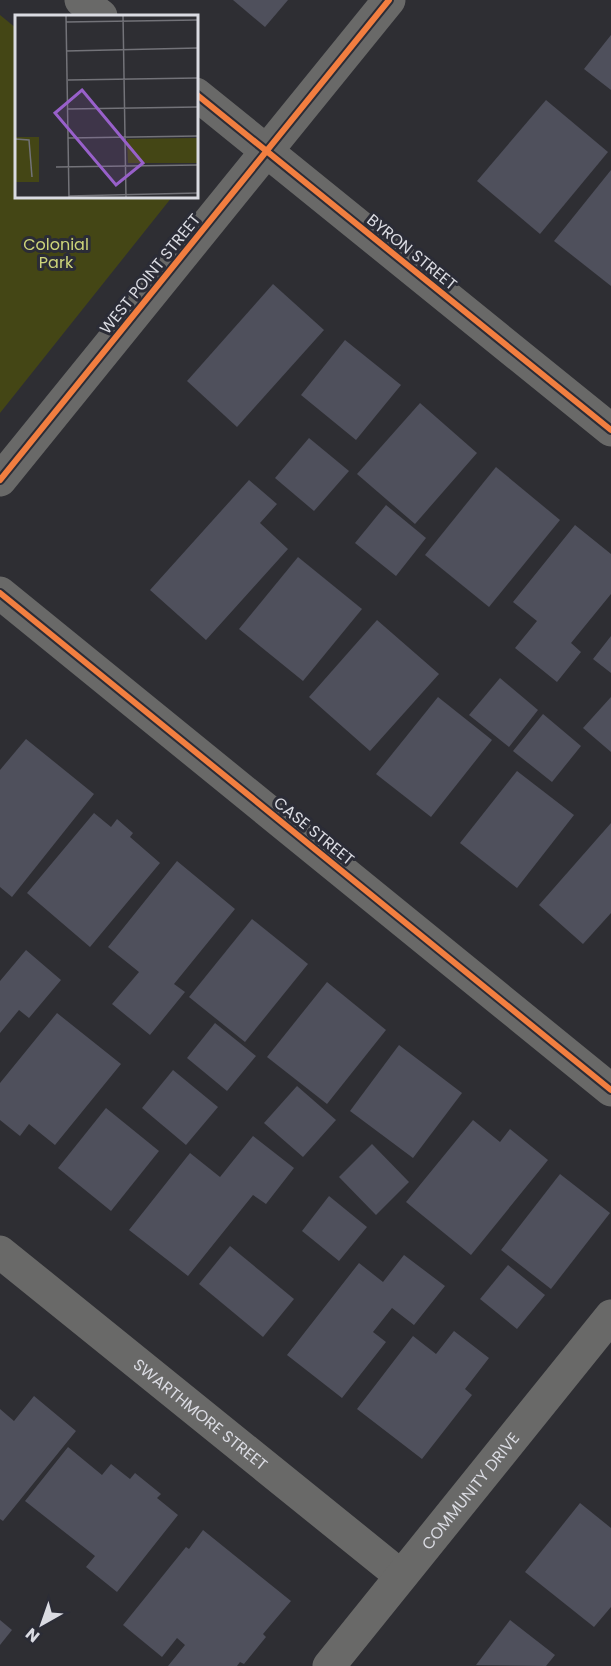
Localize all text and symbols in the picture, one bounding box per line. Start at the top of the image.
inset map [15,15,198,198]
street label: WEST POINT STREET [94,209,206,339]
street label: BYRON STREET [362,209,462,296]
park label: Colonial Park [23,233,89,274]
street label: CASE STREET [269,791,360,871]
street label: SWARTHMORE STREET [129,1353,273,1476]
street label: COMMUNITY DRIVE [416,1427,525,1554]
north arrow [12,1594,72,1654]
text: N [21,1622,45,1648]

